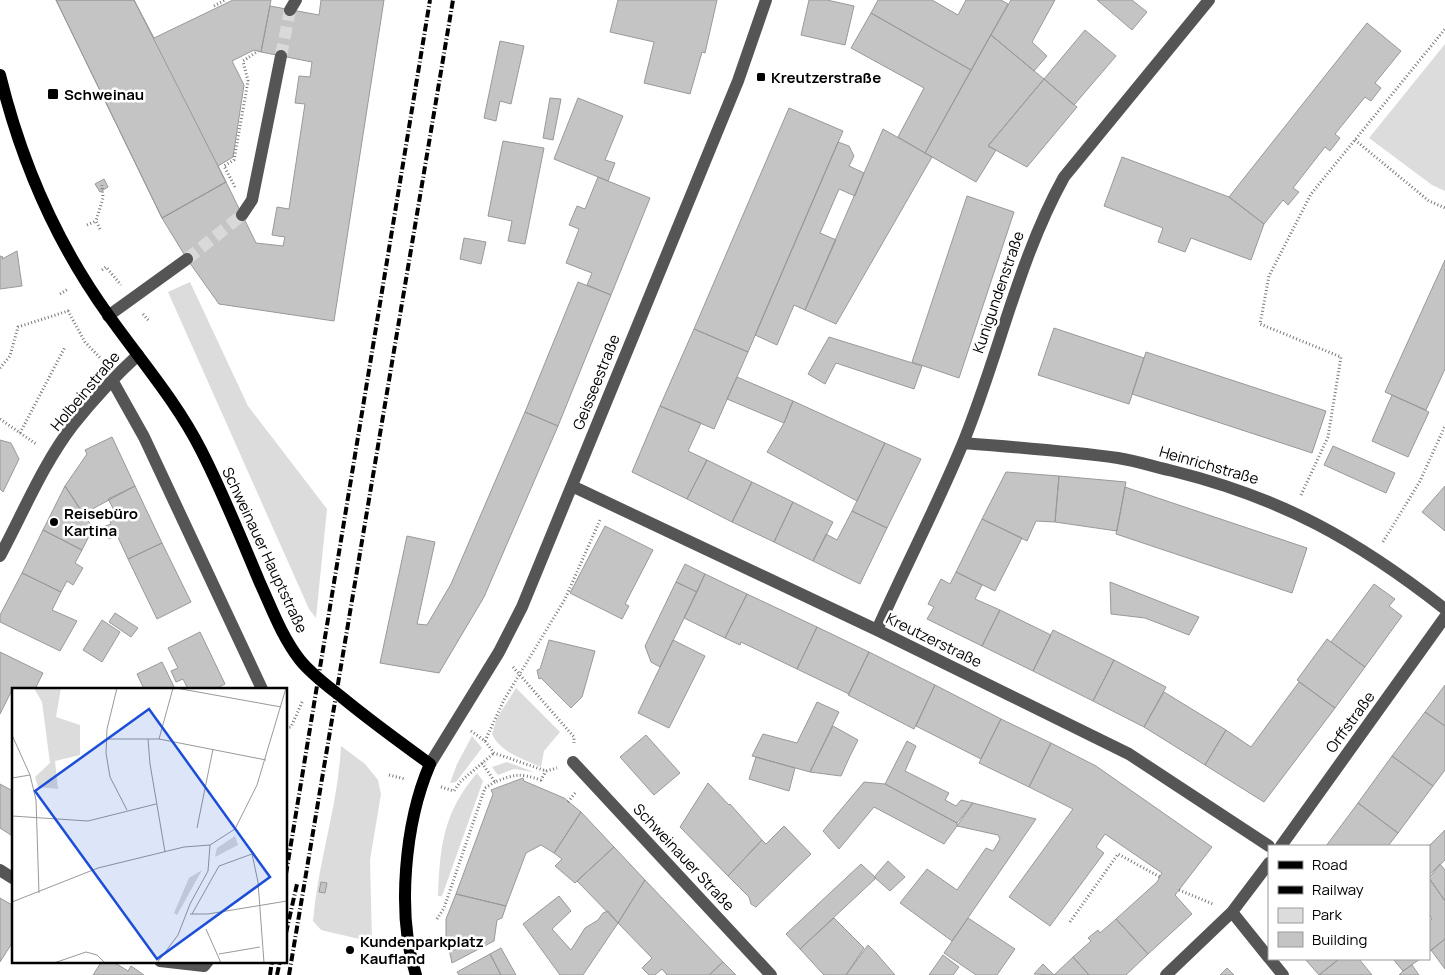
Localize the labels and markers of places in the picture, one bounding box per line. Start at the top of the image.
place label: Kreutzerstraße [771,67,881,88]
marker: Kreutzerstraße [755,71,767,83]
place label: Schweinau [64,84,144,105]
marker: Schweinau [46,87,60,101]
place label: Reisebüro Kartina [64,503,138,541]
marker: Reisebüro Kartina [48,516,60,528]
place label: Kundenparkplatz Kaufland [360,931,484,969]
marker: Kundenparkplatz Kaufland [344,944,356,956]

